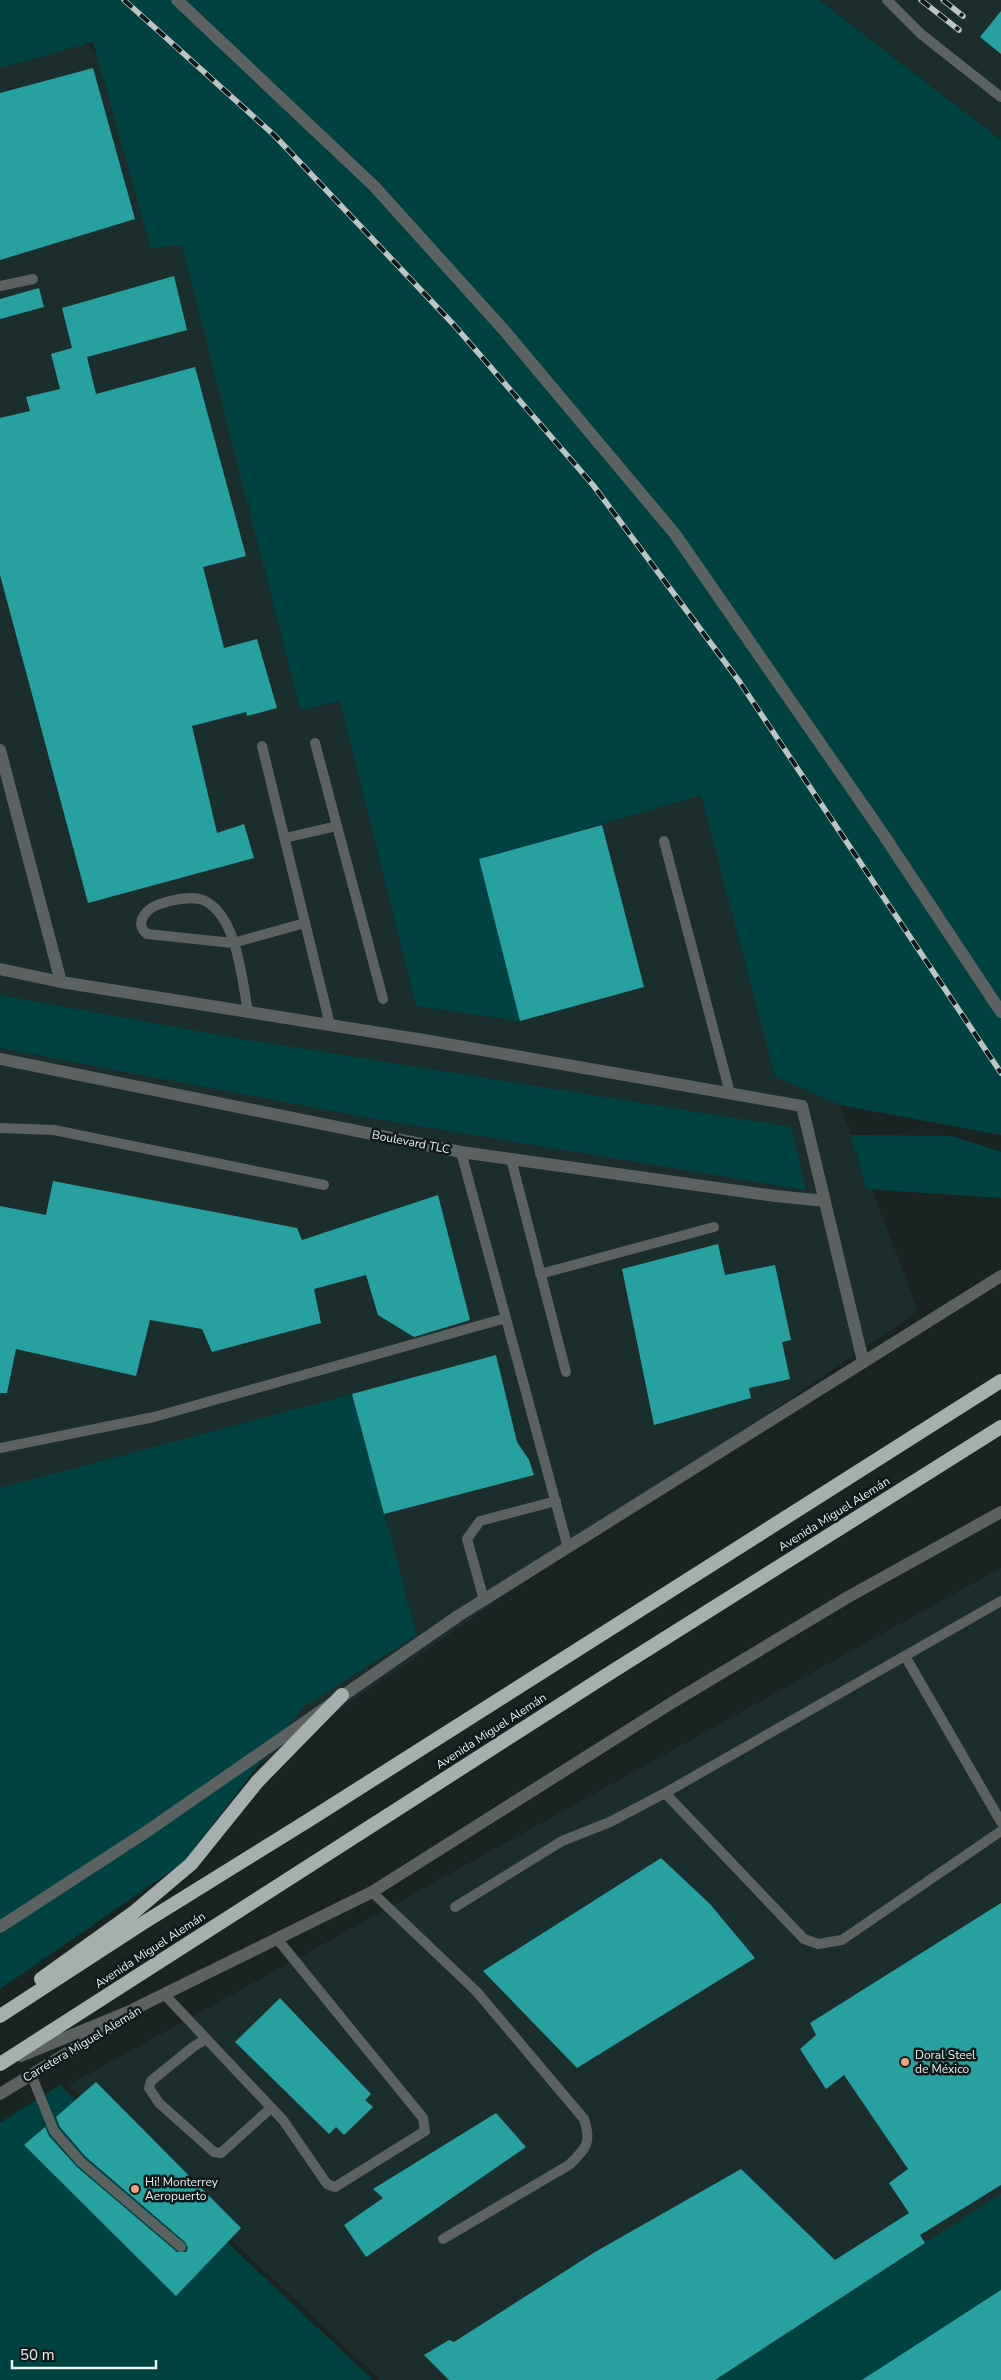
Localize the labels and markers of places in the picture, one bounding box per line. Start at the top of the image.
place label: Doral Steel de México [915,2047,976,2077]
marker: Doral Steel de México [899,2056,911,2068]
place label: Hi! Monterrey Aeropuerto [145,2174,219,2204]
marker: Hi! Monterrey Aeropuerto [129,2183,141,2195]

